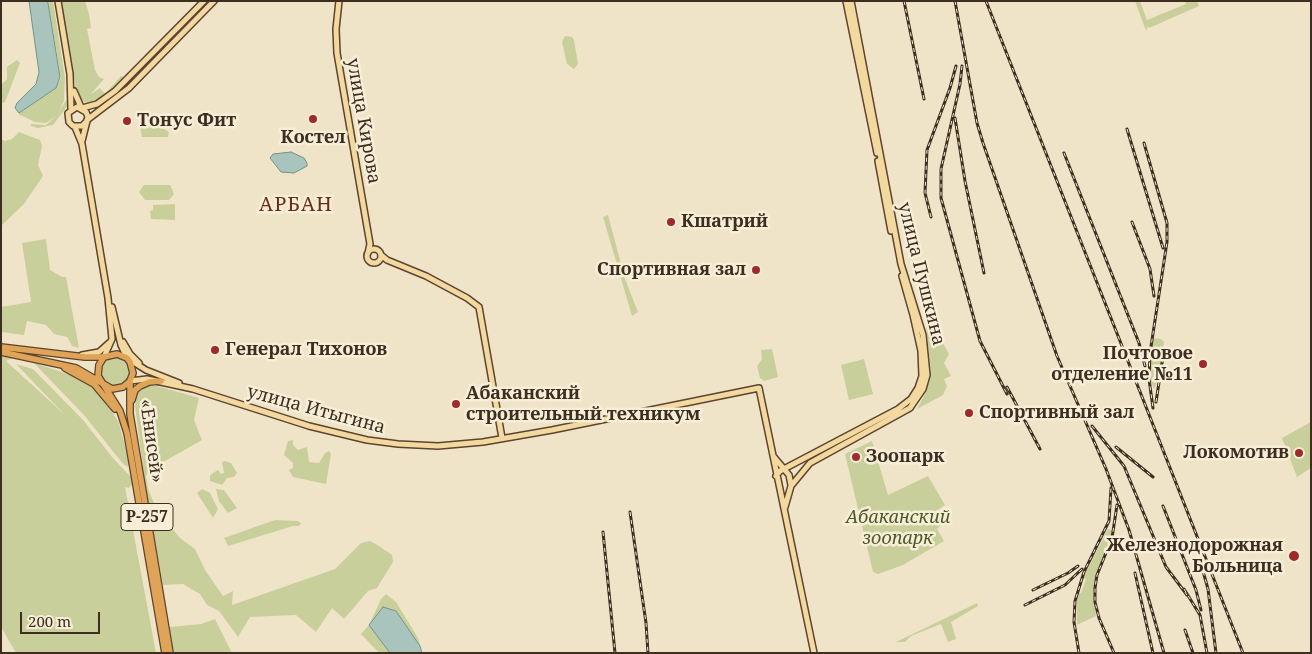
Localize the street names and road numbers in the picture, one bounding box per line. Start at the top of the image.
street label: улица Кирова [341,57,385,185]
street label: улица Пушкина [893,200,949,348]
street label: улица Итыгина [245,381,387,439]
street label: «Енисей» [134,398,168,484]
road number: Р-257 [121,504,173,530]

